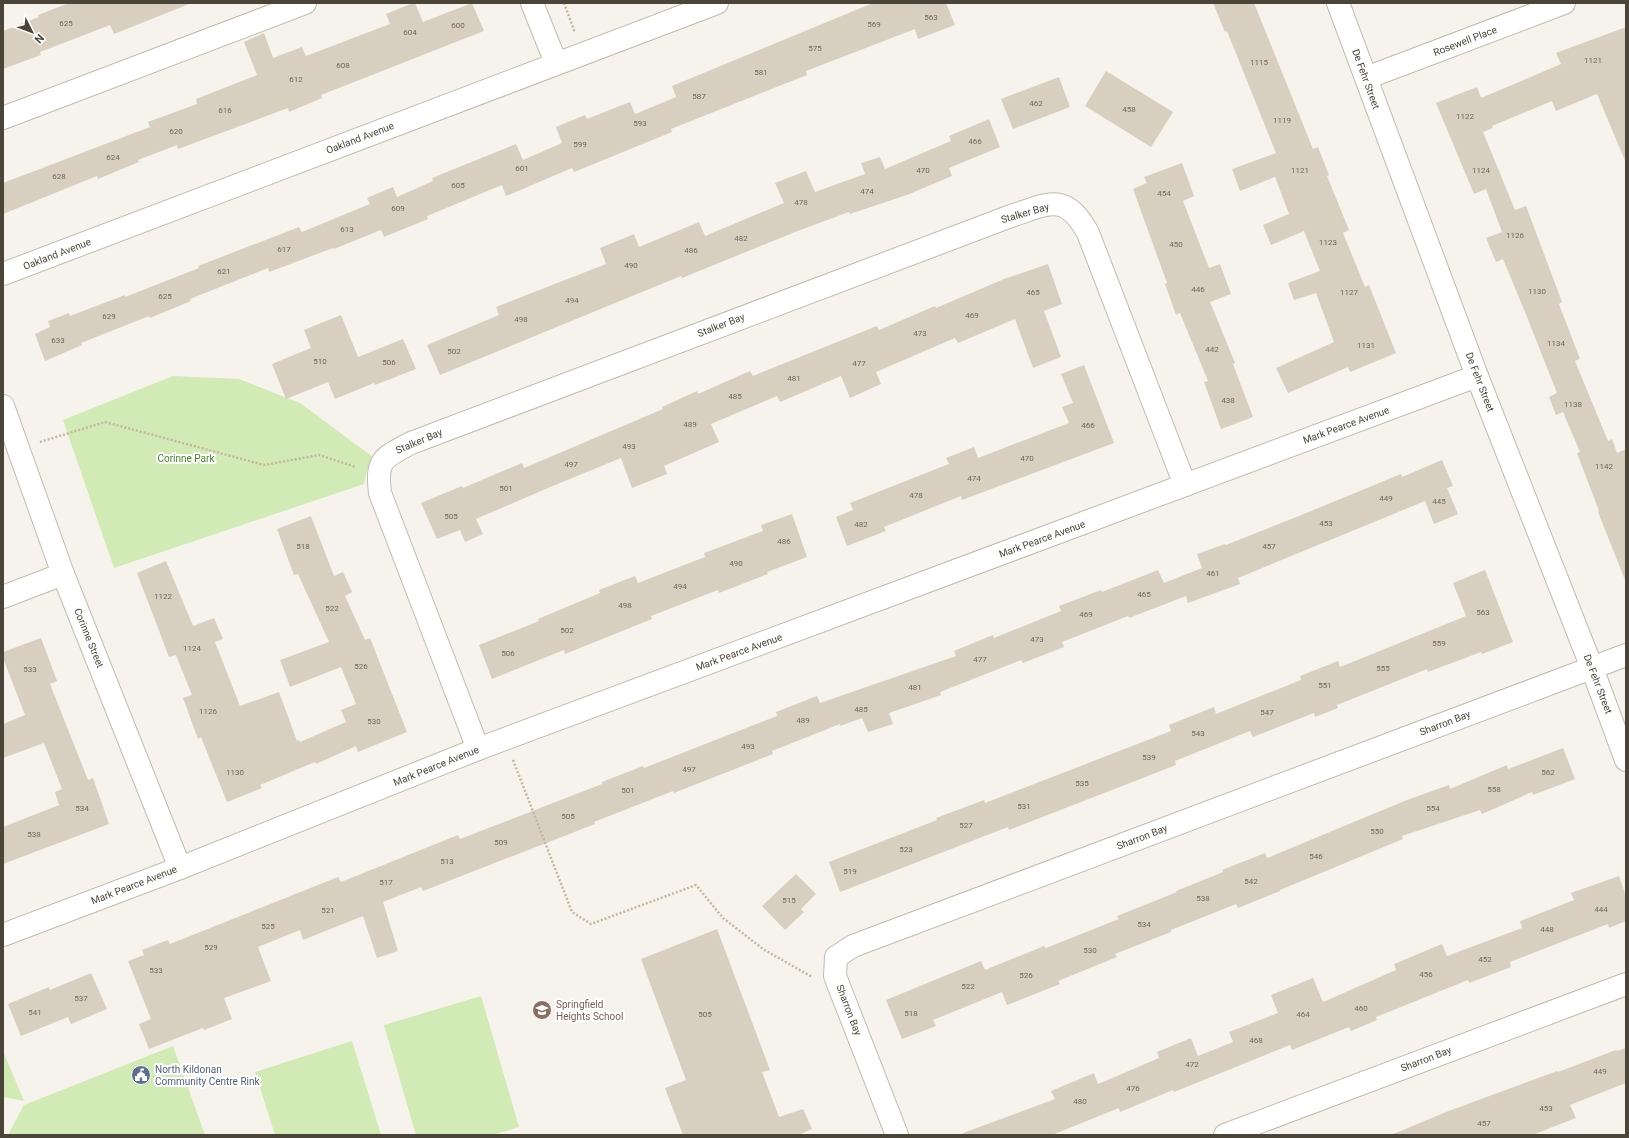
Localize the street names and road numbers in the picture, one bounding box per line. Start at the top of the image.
street label: Rosewell Place [1432,24,1498,58]
street label: De Fehr Street [1350,48,1382,110]
street label: Oakland Avenue [325,120,395,156]
street label: Stalker Bay [1000,201,1051,225]
street label: Oakland Avenue [22,236,92,272]
street label: Stalker Bay [696,311,746,339]
street label: De Fehr Street [1464,351,1496,413]
street label: Mark Pearce Avenue [1301,404,1391,446]
street label: Stalker Bay [394,426,444,456]
street label: Mark Pearce Avenue [997,518,1087,560]
street label: Corinne Street [72,607,106,669]
street label: Mark Pearce Avenue [694,631,784,673]
street label: De Fehr Street [1582,653,1614,715]
street label: Sharron Bay [1418,708,1472,738]
street label: Mark Pearce Avenue [392,744,480,788]
street label: Sharron Bay [1115,822,1169,852]
street label: Mark Pearce Avenue [90,864,178,906]
street label: Sharron Bay [834,983,864,1037]
street label: Sharron Bay [1399,1044,1453,1074]

